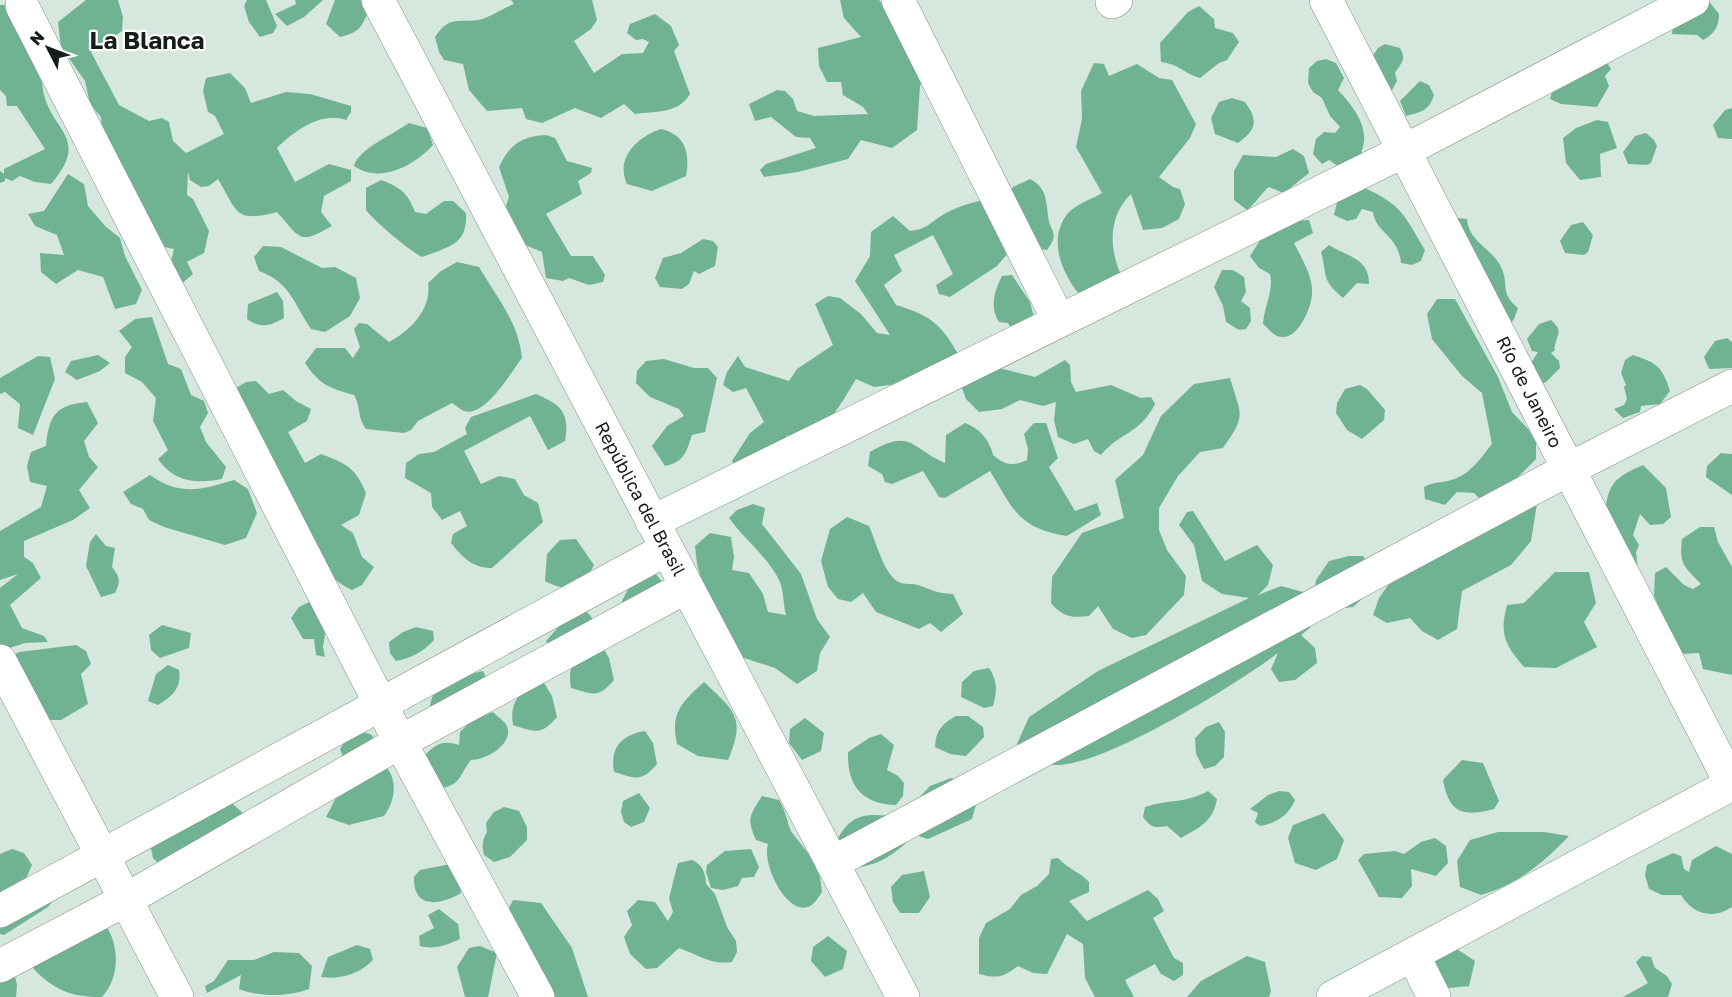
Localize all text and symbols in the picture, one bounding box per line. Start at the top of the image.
north arrow [18,18,78,78]
district label: La Blanca [90,25,205,54]
text: N [25,27,48,49]
street label: Río de Janeiro [1492,332,1568,451]
street label: República del Brasil [591,418,691,580]

